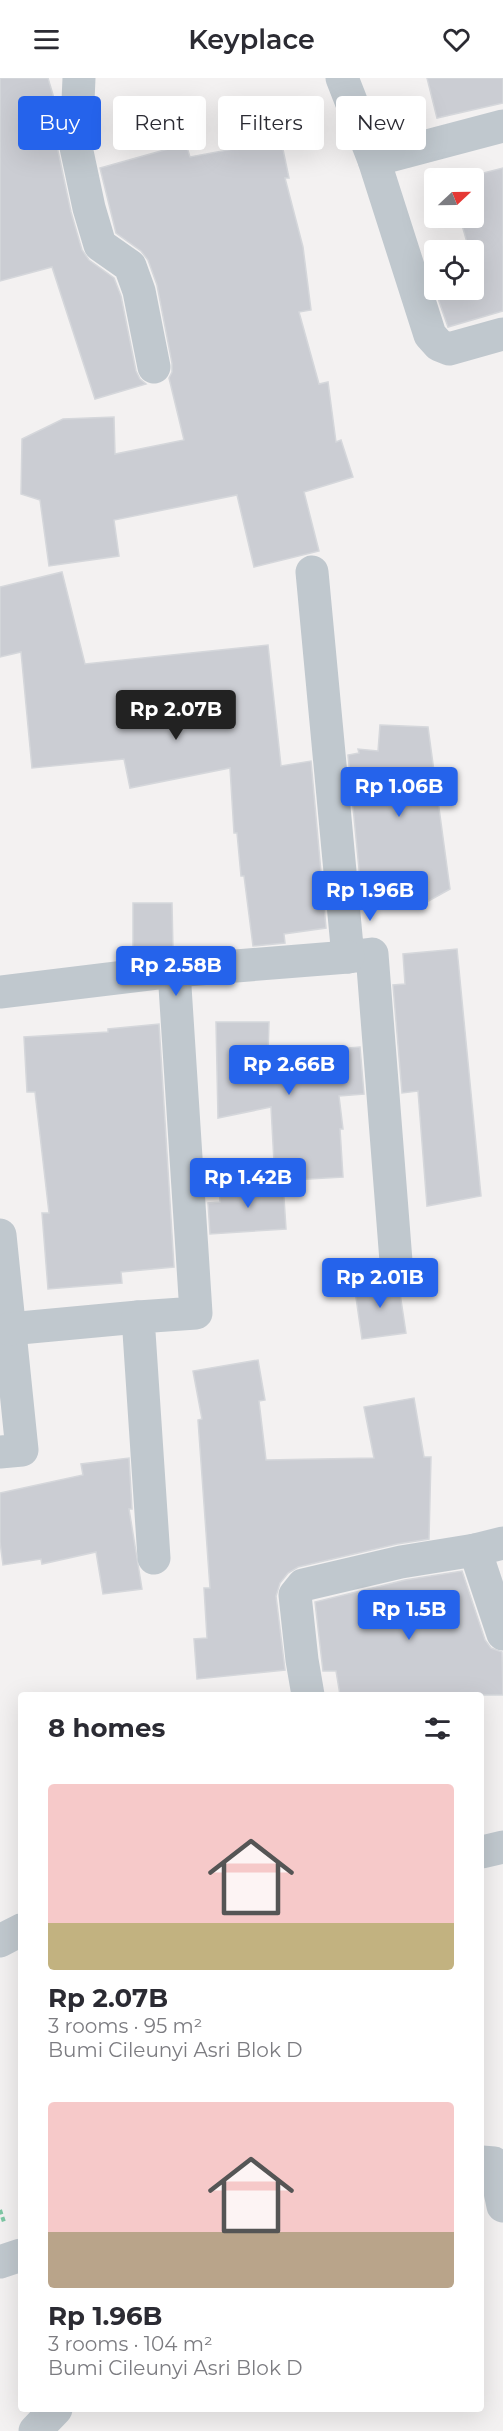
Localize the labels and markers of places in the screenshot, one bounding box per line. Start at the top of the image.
pin: Rp 2.07B [114,690,238,741]
pin: Rp 1.06B [337,767,461,818]
pin: Rp 1.96B [308,871,432,922]
pin: Rp 2.58B [114,946,238,997]
pin: Rp 2.66B [227,1045,351,1096]
pin: Rp 1.42B [186,1158,310,1209]
pin: Rp 2.01B [318,1258,442,1309]
pin: Rp 1.5B [354,1590,464,1641]

